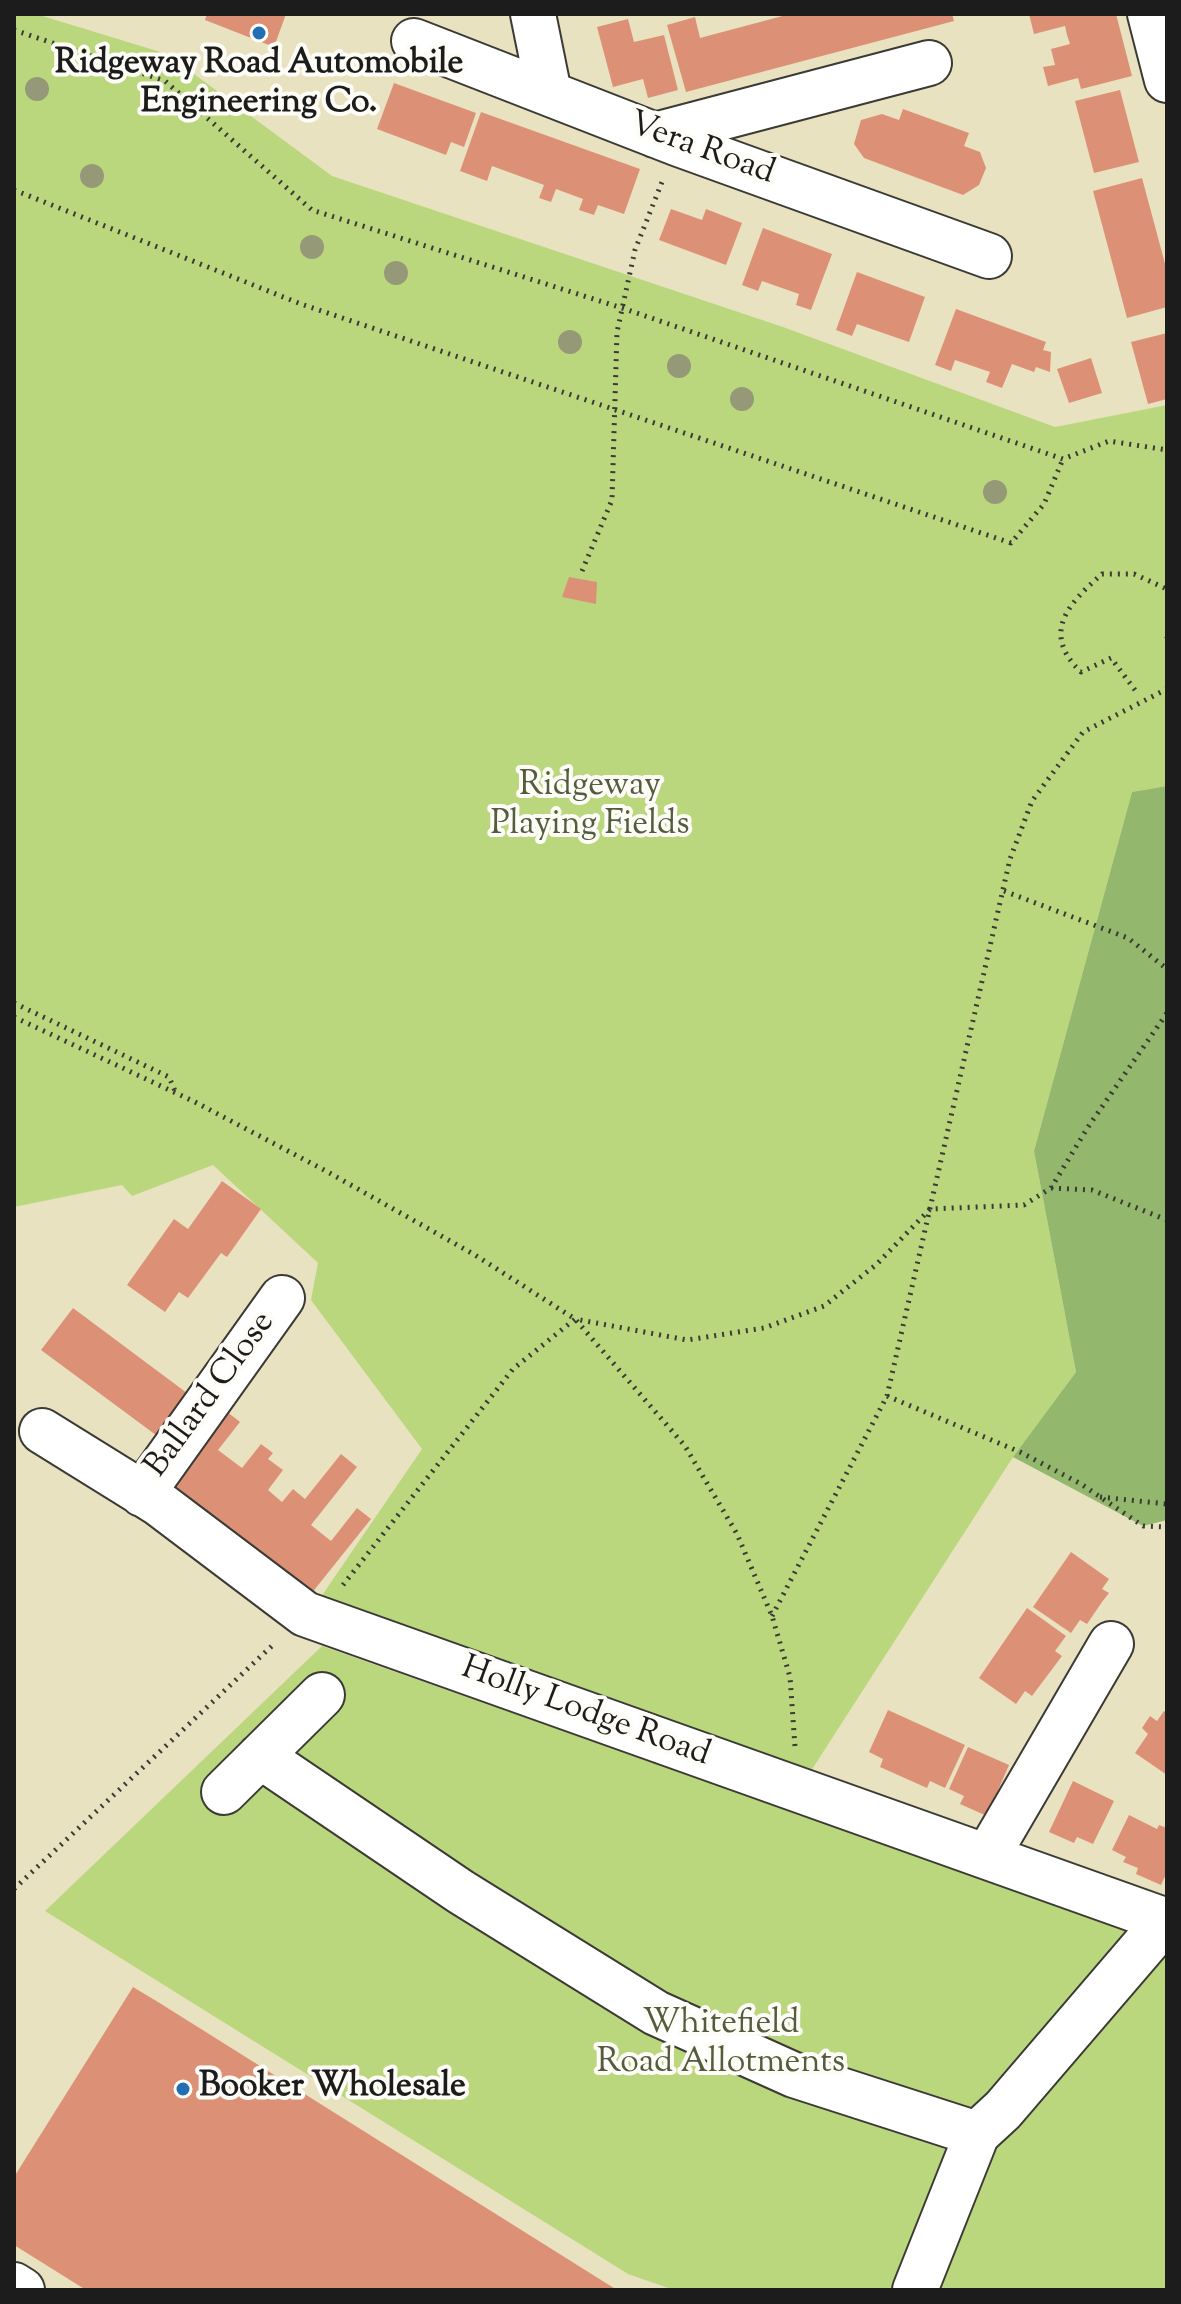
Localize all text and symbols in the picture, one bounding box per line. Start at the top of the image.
marker: Ridgeway Road Automobile Engineering Co. [250,24,268,42]
place label: Ridgeway Road Automobile Engineering Co. [55,46,463,126]
street label: Vera Road [623,106,779,196]
park label: Ridgeway Playing Fields [490,768,690,848]
street label: Ballard Close [138,1305,286,1487]
street label: Holly Lodge Road [455,1650,715,1778]
park label: Whitefield Road Allotments [597,2006,845,2086]
place label: Booker Wholesale [199,2069,466,2109]
marker: Booker Wholesale [174,2080,192,2098]

